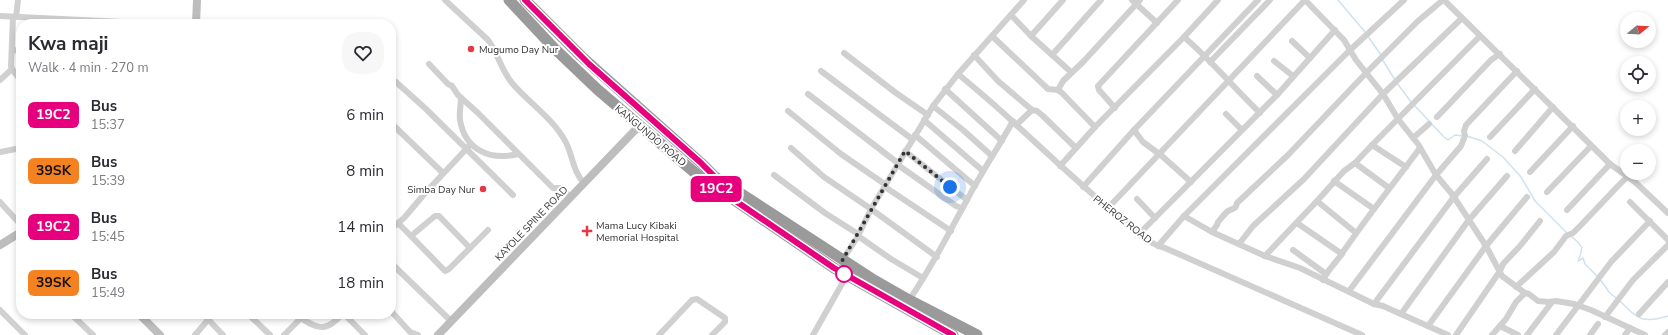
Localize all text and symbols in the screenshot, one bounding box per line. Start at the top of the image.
north arrow [1620,12,1656,48]
map controls [1620,12,1656,180]
text: Kwa maji [28,31,108,57]
button: heart [342,32,384,74]
place label: Mugumo Day Nur [479,43,559,57]
marker: Mugumo Day Nur [466,44,476,54]
button: locate [1620,56,1656,92]
text: Walk · 4 min · 270 m [28,59,149,77]
text: Bus [91,96,117,116]
button: + [1620,100,1656,136]
street label: KANGUNDO ROAD [612,102,689,170]
text: 19C2 [36,105,71,124]
text: 6 min [346,105,384,125]
text: 15:37 [91,116,125,134]
button: − [1620,144,1656,180]
text: Bus [91,152,117,172]
text: 39SK [36,161,71,180]
text: 8 min [346,161,384,181]
text: 15:39 [91,172,125,190]
line badge: 19C2 [688,176,744,202]
your location [940,177,960,197]
text: 19C2 [699,179,733,198]
place label: Simba Day Nur [407,183,475,197]
street label: KAYOLE SPINE ROAD [492,183,571,264]
marker: Simba Day Nur [478,184,488,194]
street label: PHEROZ ROAD [1090,192,1155,247]
text: Bus [91,208,117,228]
text: 19C2 [36,217,71,236]
text: 14 min [337,217,384,237]
place label: Mama Lucy Kibaki Memorial Hospital [596,219,679,245]
marker: Mama Lucy Kibaki Memorial Hospital [581,225,593,237]
text: 15:45 [91,228,125,246]
text: Bus [91,264,117,284]
unlabelled marker [835,265,853,283]
text: 39SK [36,273,71,292]
text: 18 min [337,273,384,293]
text: 15:49 [91,284,125,302]

